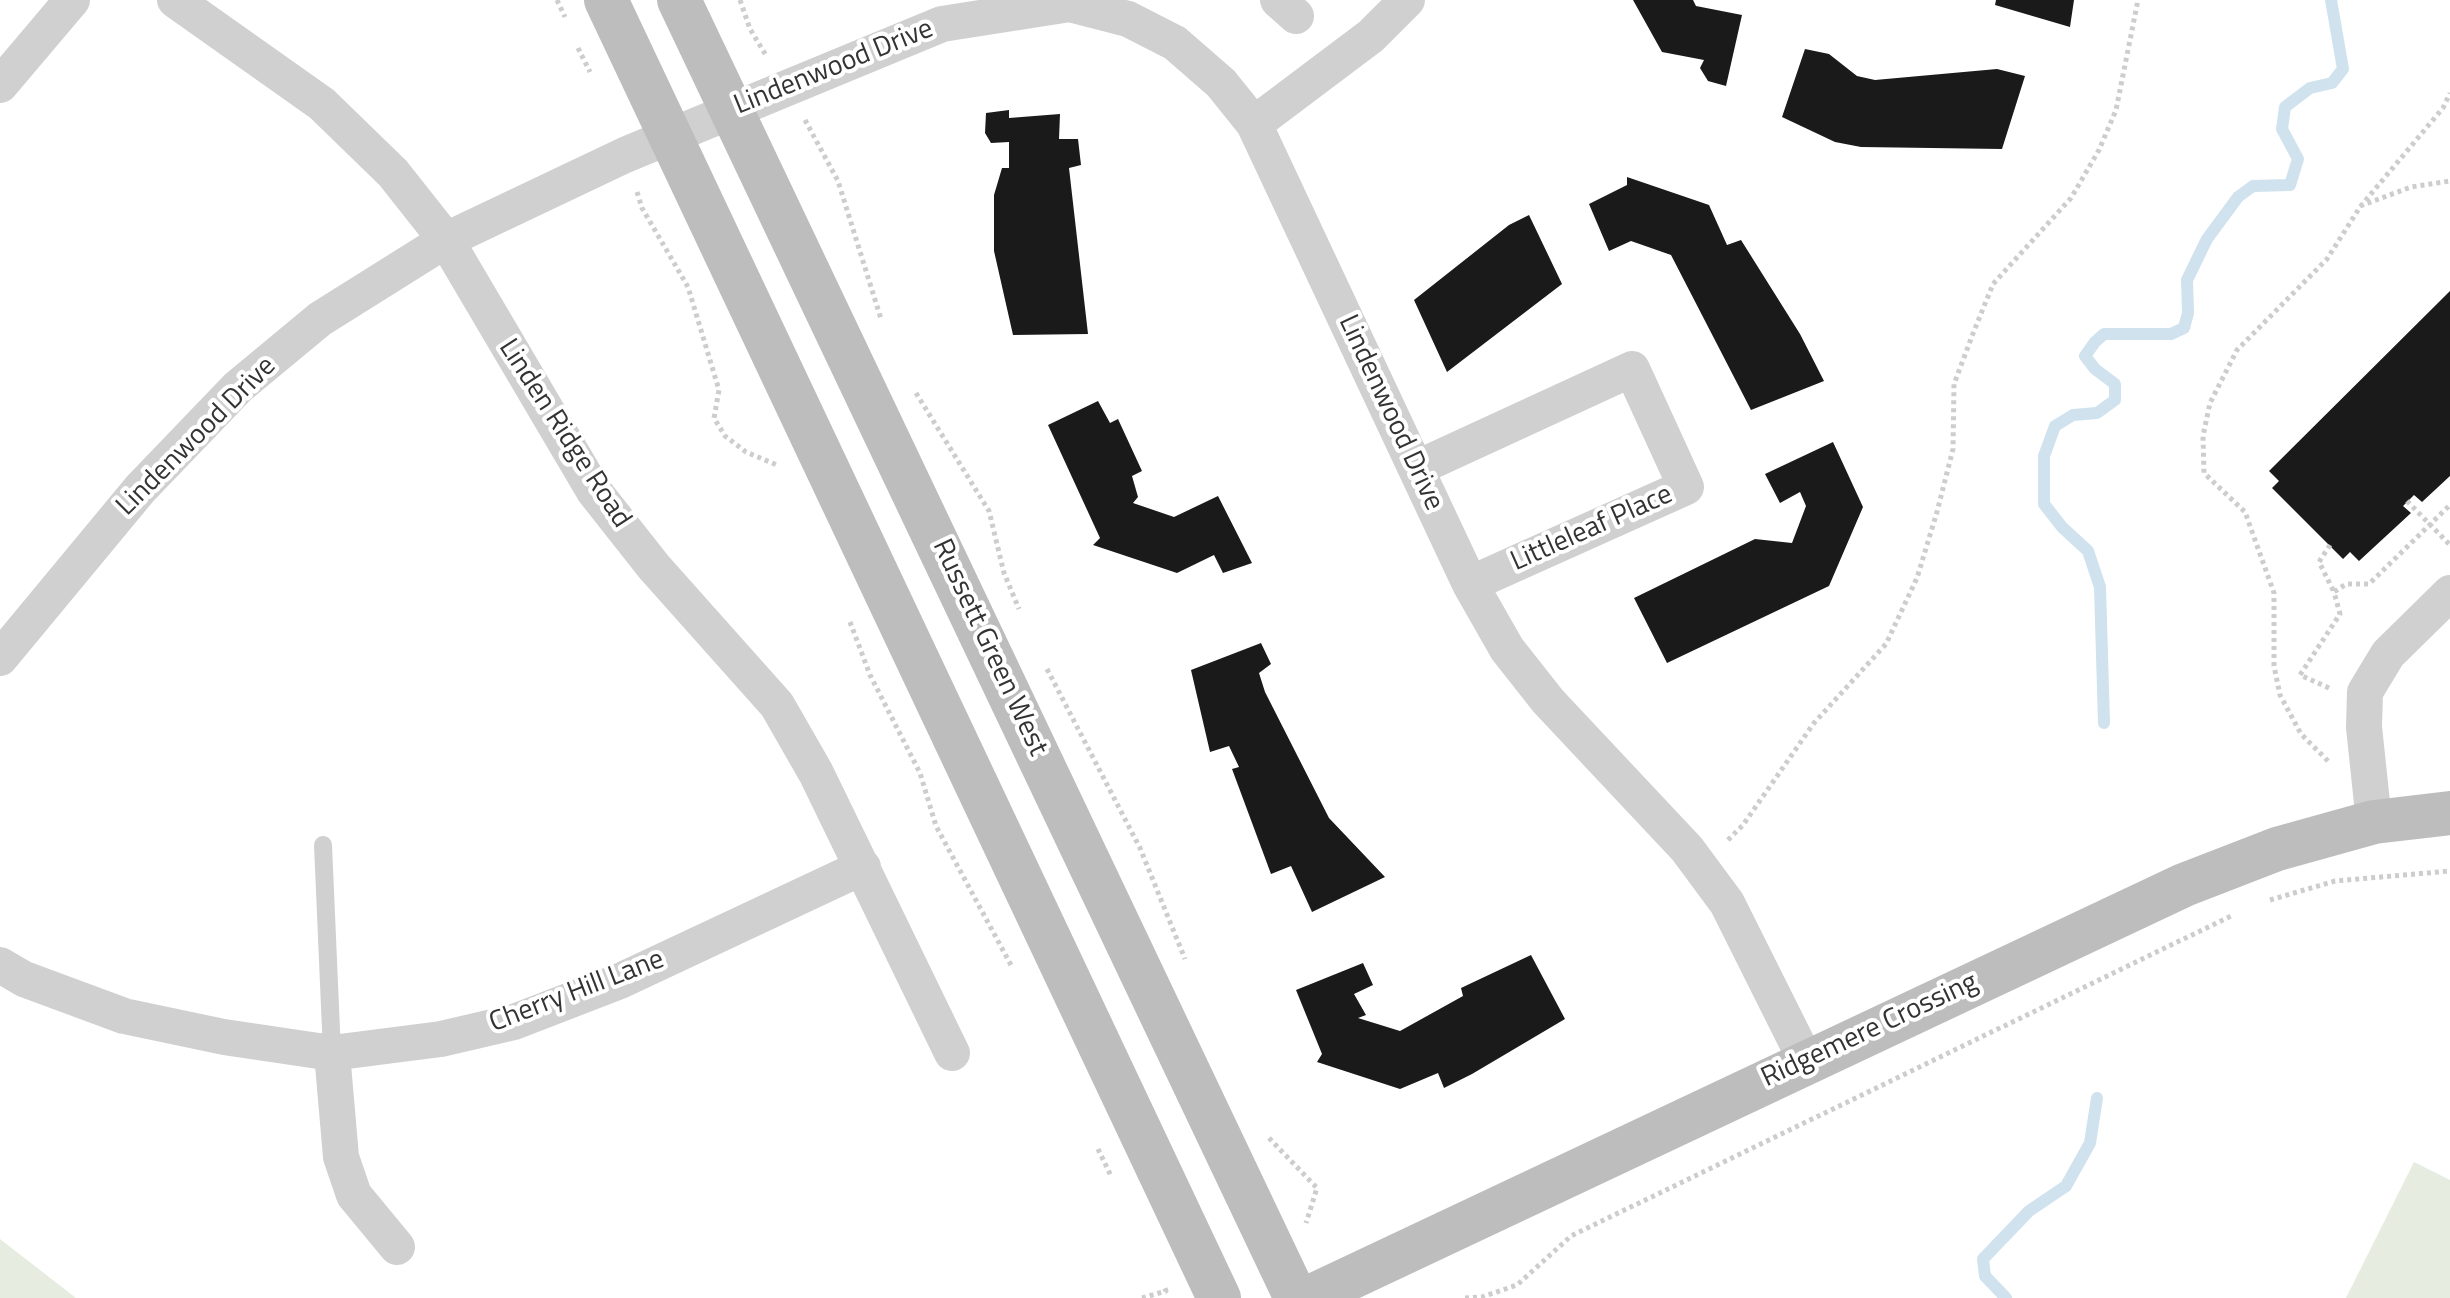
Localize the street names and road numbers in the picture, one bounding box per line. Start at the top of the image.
street label: Lindenwood Drive [730,13,938,123]
street label: Lindenwood Drive [1330,310,1450,516]
street label: Linden Ridge Road [490,333,638,535]
street label: Lindenwood Drive [110,350,284,524]
street label: Littleleaf Place [1506,478,1678,580]
street label: Russett Green West [924,534,1054,762]
street label: Cherry Hill Lane [485,943,669,1041]
street label: Ridgemere Crossing [1756,966,1984,1096]

